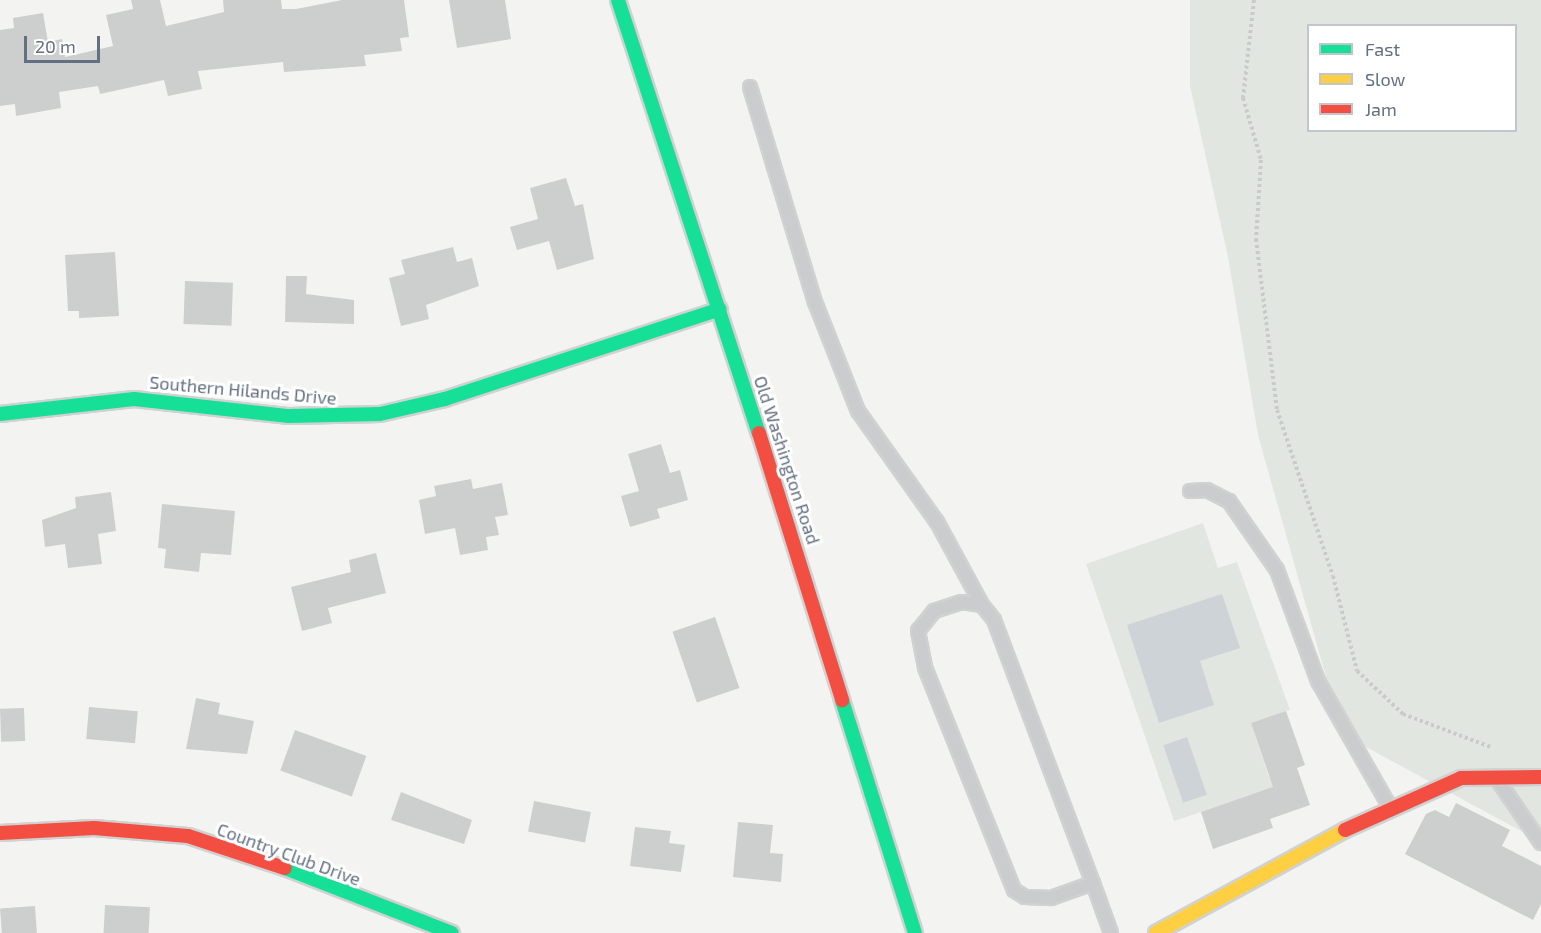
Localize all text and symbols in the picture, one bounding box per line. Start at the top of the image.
scale bar [27,24,104,62]
legend [1307,24,1517,132]
text: 20 m [35,35,76,57]
text: Fast [1365,38,1400,60]
text: Slow [1365,68,1405,90]
text: Jam [1365,98,1397,120]
street label: Southern Hilands Drive [149,371,337,409]
street label: Old Washington Road [750,373,824,547]
street label: Country Club Drive [214,818,364,890]

